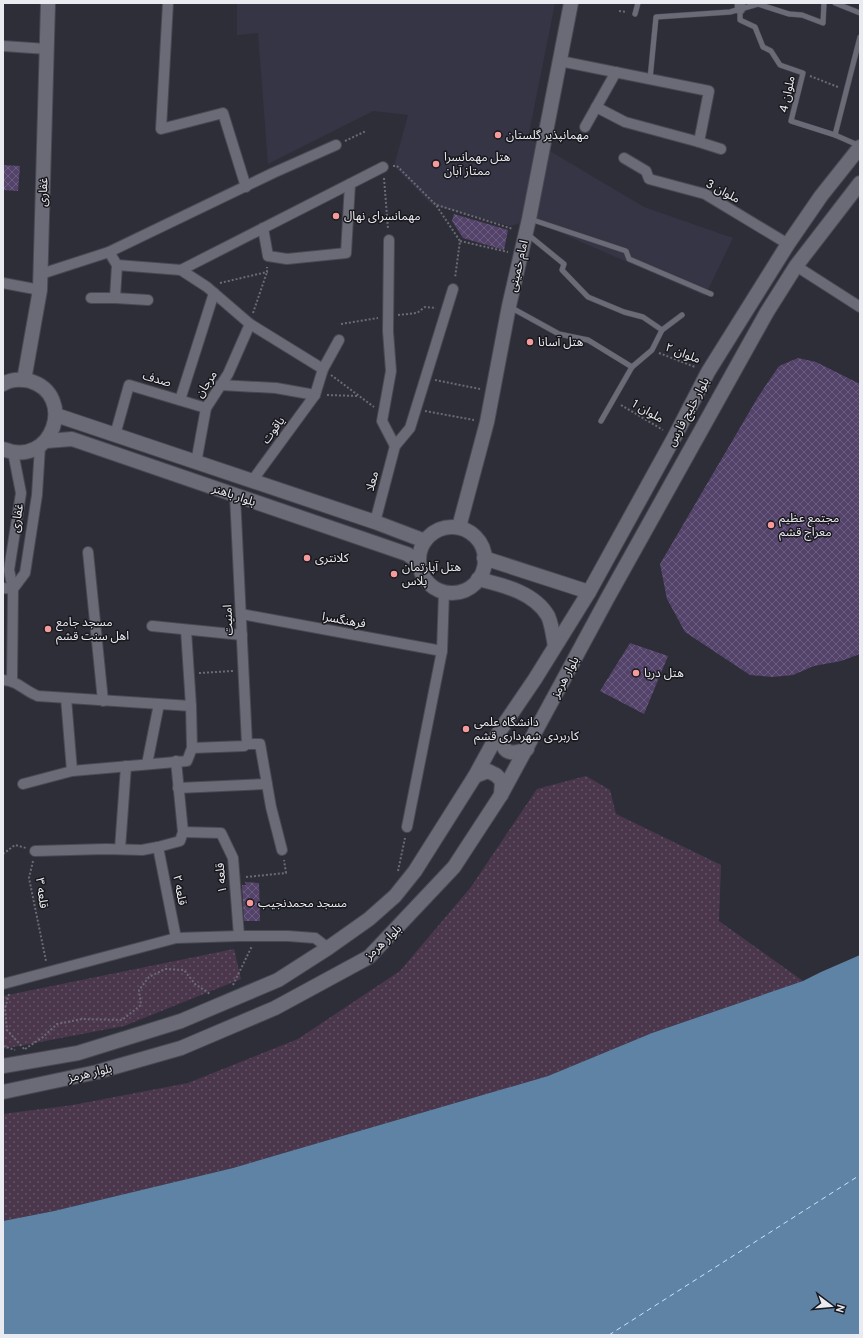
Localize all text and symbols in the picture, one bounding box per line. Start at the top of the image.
street label: ملوان 4 [776,74,800,114]
place label: مهمانپذیر گلستان [506,128,589,144]
marker: مهمانپذیر گلستان [493,130,503,140]
place label: هتل مهمانسرا ممتاز آبان [444,150,511,180]
marker: هتل مهمانسرا ممتاز آبان [431,159,441,169]
street label: ملوان 3 [703,176,742,208]
street label: غفاری [35,177,53,207]
place label: مهمانسرای نهال [344,209,421,225]
marker: مهمانسرای نهال [331,211,341,221]
street label: امام خمینی [505,239,533,294]
place label: هتل آسانا [538,335,583,351]
marker: هتل آسانا [525,337,535,347]
street label: ملوان ۲ [663,340,702,368]
street label: صدف [141,368,173,392]
street label: مرجان [192,368,222,401]
street label: بلوار خلیج فارس [664,375,714,450]
street label: ملوان 1 [629,396,666,427]
street label: یاقوت [259,414,289,447]
street label: معلا [363,470,383,493]
street label: بلوار باهنر [209,481,258,511]
street label: غفاری [8,503,28,534]
place label: مجتمع عظیم معراج قشم [779,511,839,541]
marker: مجتمع عظیم معراج قشم [766,520,776,530]
place label: کلانتری [315,551,350,567]
marker: کلانتری [302,553,312,563]
place label: هتل آپارتمان پلاس [402,560,461,590]
marker: هتل آپارتمان پلاس [389,569,399,579]
street label: امنیت [220,604,238,636]
street label: فرهنگسرا [321,609,367,633]
place label: مسجد جامع اهل سنت قشم [56,615,129,645]
marker: مسجد جامع اهل سنت قشم [43,624,53,634]
street label: بلوار هرمز [548,654,583,702]
place label: هتل دریا [644,666,684,682]
marker: هتل دریا [631,668,641,678]
place label: دانشگاه علمی کاربردی شهرداری قشم [474,715,580,745]
marker: دانشگاه علمی کاربردی شهرداری قشم [461,724,471,734]
street label: قلعه ۱ [212,862,232,894]
street label: قلعه ۲ [168,874,190,907]
street label: قلعه ۳ [31,877,51,909]
place label: مسجد محمدنجیب [258,896,347,912]
marker: مسجد محمدنجیب [245,898,255,908]
street label: بلوار هرمز [361,922,406,965]
street label: بلوار هرمز [66,1061,114,1087]
north arrow [811,1286,851,1326]
text: N [832,1303,847,1314]

